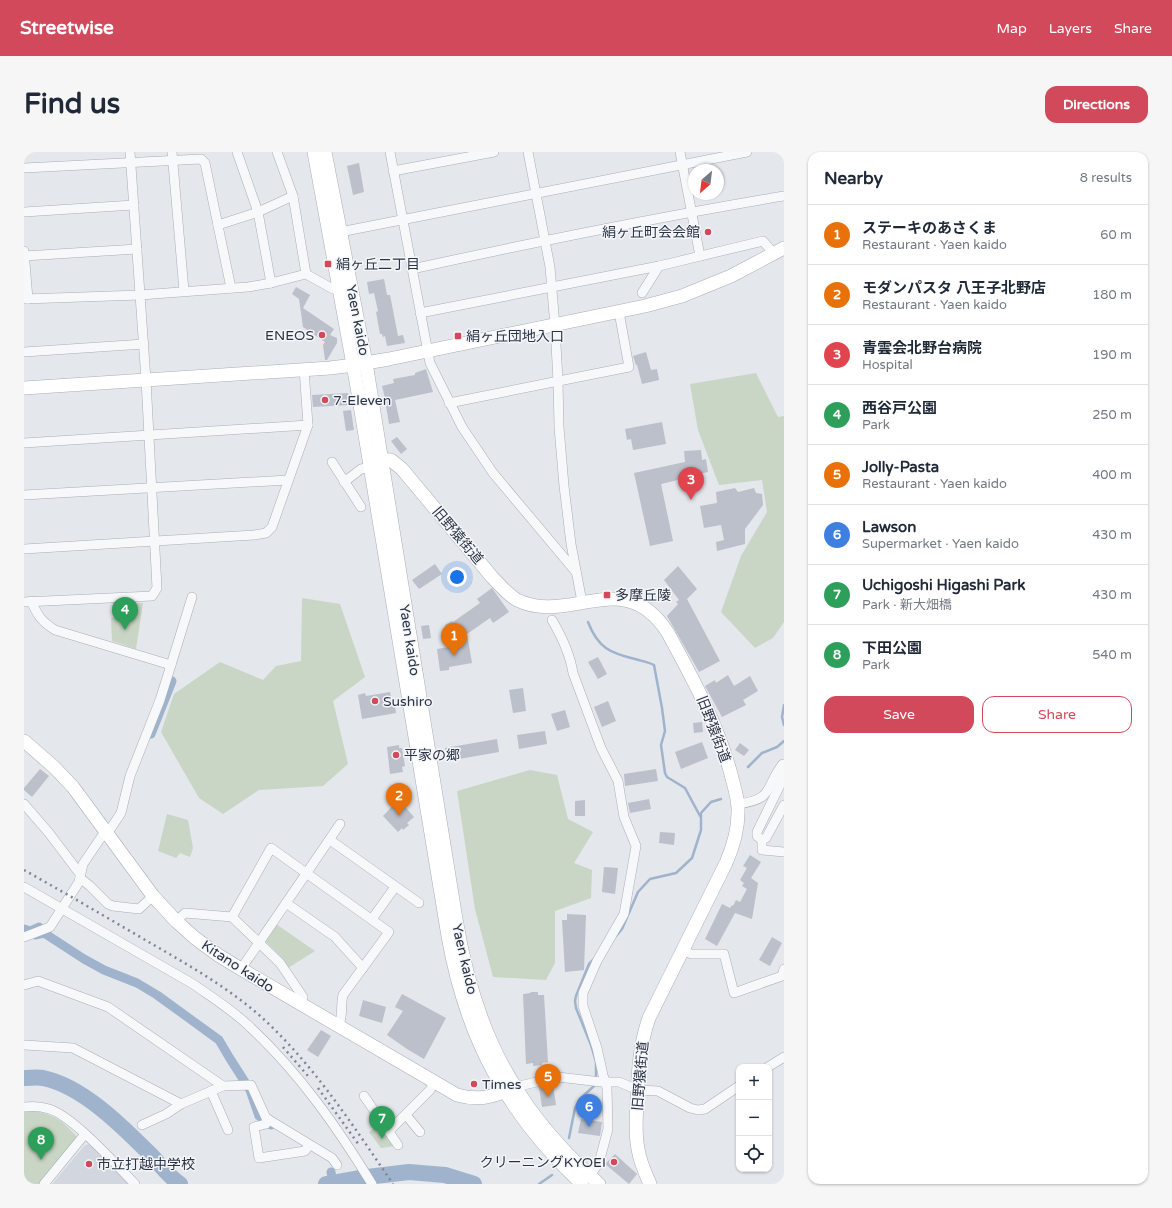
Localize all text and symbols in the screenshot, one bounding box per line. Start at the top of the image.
text: Streetwise [20,17,114,39]
text: Map [997,20,1027,37]
text: Layers [1049,20,1092,37]
text: Share [1114,20,1152,37]
button: Directions [1045,86,1148,123]
text: Find us [24,87,120,121]
north arrow [688,164,724,200]
text: Nearby [824,168,883,189]
text: 8 results [1080,170,1132,186]
text: ステーキのあさくま [862,219,997,237]
place label: 絹ヶ丘町会会館 [602,224,700,241]
marker: 絹ヶ丘町会会館 [703,227,713,237]
text: 1 [833,227,841,243]
text: 60 m [1100,227,1132,243]
text: Restaurant · Yaen kaido [862,237,1007,253]
place label: 絹ヶ丘二丁目 [336,256,420,273]
marker: 絹ヶ丘二丁目 [323,259,333,269]
text: モダンパスタ 八王子北野店 [862,279,1046,297]
street label: Yaen kaido [342,283,373,357]
text: 2 [833,287,841,303]
text: 180 m [1092,287,1132,303]
text: Restaurant · Yaen kaido [862,297,1007,313]
place label: ENEOS [265,327,314,344]
place label: 絹ヶ丘団地入口 [466,328,564,345]
marker: ENEOS [317,330,327,340]
marker: 絹ヶ丘団地入口 [453,331,463,341]
text: 青雲会北野台病院 [862,339,982,357]
text: 3 [833,347,841,363]
text: 190 m [1092,347,1132,363]
text: Hospital [862,357,913,373]
place label: 7-Eleven [333,392,391,409]
marker: 7-Eleven [320,395,330,405]
text: 西谷戸公園 [862,399,937,417]
text: 4 [833,407,841,423]
text: 250 m [1092,407,1132,423]
text: Park [862,417,890,433]
text: Jolly-Pasta [862,458,939,476]
pin: 3 [678,467,704,500]
text: 5 [833,467,841,483]
text: 400 m [1092,467,1132,483]
text: Restaurant · Yaen kaido [862,476,1007,492]
street label: 旧野猿街道 [429,503,487,568]
text: Lawson [862,518,916,536]
text: 6 [833,527,841,543]
text: 430 m [1092,527,1132,543]
text: Supermarket · Yaen kaido [862,536,1019,552]
your location [447,567,467,587]
text: Uchigoshi Higashi Park [862,576,1025,594]
place label: 多摩丘陵 [615,587,671,604]
text: 7 [833,587,841,603]
text: 430 m [1092,587,1132,603]
marker: 多摩丘陵 [602,590,612,600]
pin: 4 [112,597,138,630]
text: Park · 新大畑橋 [862,597,952,613]
street label: Yaen kaido [395,603,424,677]
pin: 1 [441,623,467,656]
text: 下田公園 [862,639,922,657]
text: 8 [833,647,841,663]
text: 540 m [1092,647,1132,663]
text: Park [862,657,890,673]
place label: Sushiro [383,693,432,710]
street label: 旧野猿街道 [693,693,734,765]
marker: Sushiro [370,696,380,706]
button: Save [824,696,974,733]
button: Share [982,696,1132,733]
place label: 平家の郷 [404,747,460,764]
marker: 平家の郷 [391,750,401,760]
pin: 2 [386,783,412,816]
street label: Yaen kaido [448,922,481,996]
street label: Kitano kaido [198,937,277,996]
street label: 旧野猿街道 [629,1040,652,1112]
pin: 5 [535,1064,561,1097]
map controls [736,1064,772,1172]
button: + [736,1064,772,1100]
place label: Times [482,1076,522,1093]
marker: Times [469,1079,479,1089]
pin: 6 [576,1094,602,1127]
button: − [736,1100,772,1136]
pin: 7 [369,1106,395,1139]
pin: 8 [28,1127,54,1160]
button: locate [736,1136,772,1172]
place label: クリーニングKYOEI [480,1154,606,1171]
place label: 市立打越中学校 [97,1156,195,1173]
marker: クリーニングKYOEI [609,1157,619,1167]
marker: 市立打越中学校 [84,1159,94,1169]

